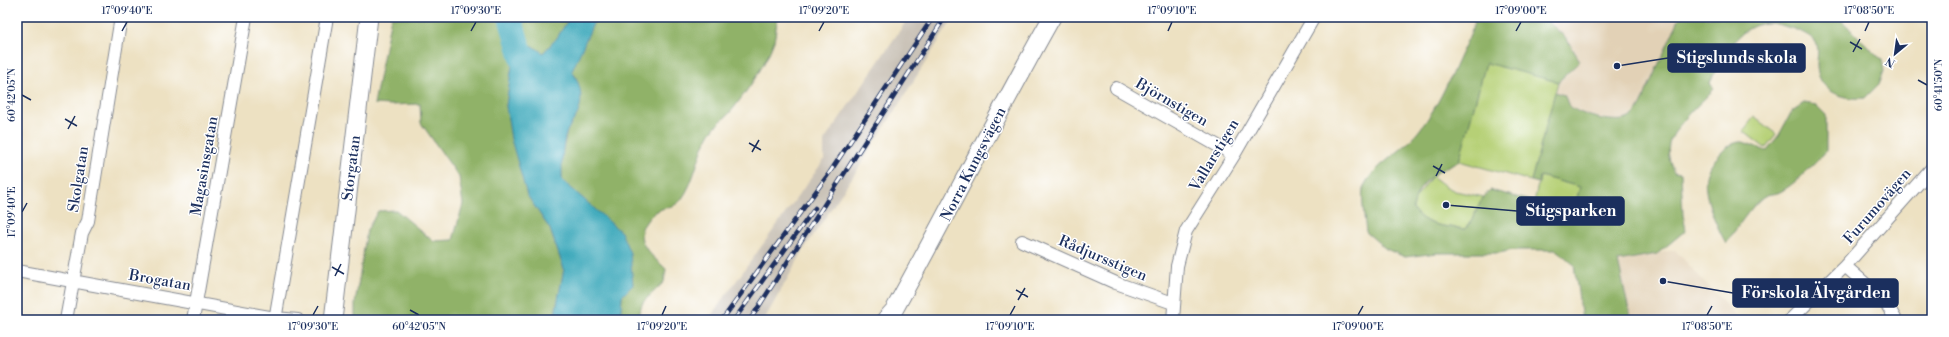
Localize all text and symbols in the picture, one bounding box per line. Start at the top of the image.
text: 17°09'40"E [102,5,152,17]
text: 17°09'30"E [451,5,501,17]
text: 17°09'20"E [799,5,849,17]
text: 17°09'10"E [1148,5,1197,17]
text: 17°09'00"E [1495,5,1547,17]
text: 17°08'50"E [1844,5,1894,17]
north arrow [1875,34,1915,74]
callout: Stigslunds skola [1668,44,1805,72]
text: Stigslunds skola [1677,48,1797,68]
text: N [1883,53,1898,70]
text: 60°41'50"N [1933,58,1945,111]
text: 60°42'05"N [6,68,18,122]
street label: Björnstigen [1131,74,1211,131]
street label: Norra Kungsvägen [936,104,1010,225]
street label: Magasinsgatan [186,115,223,217]
street label: Vallarstigen [1185,116,1243,196]
street label: Storgatan [338,134,365,202]
street label: Skolgatan [64,145,93,213]
street label: Furumovägen [1839,165,1915,248]
text: 17°09'40"E [6,187,18,237]
callout: Stigsparken [1517,197,1624,225]
text: Stigsparken [1526,201,1616,221]
street label: Rådjursstigen [1056,231,1150,286]
street label: Brogatan [126,266,193,295]
callout: Förskola Älvgården [1733,279,1898,307]
text: Förskola Älvgården [1742,281,1891,303]
text: 17°09'30"E [288,321,338,333]
text: 60°42'05"N [392,321,446,333]
text: 17°09'20"E [637,321,687,333]
text: 17°09'10"E [986,321,1035,333]
text: 17°09'00"E [1332,321,1384,333]
text: 17°08'50"E [1682,321,1732,333]

